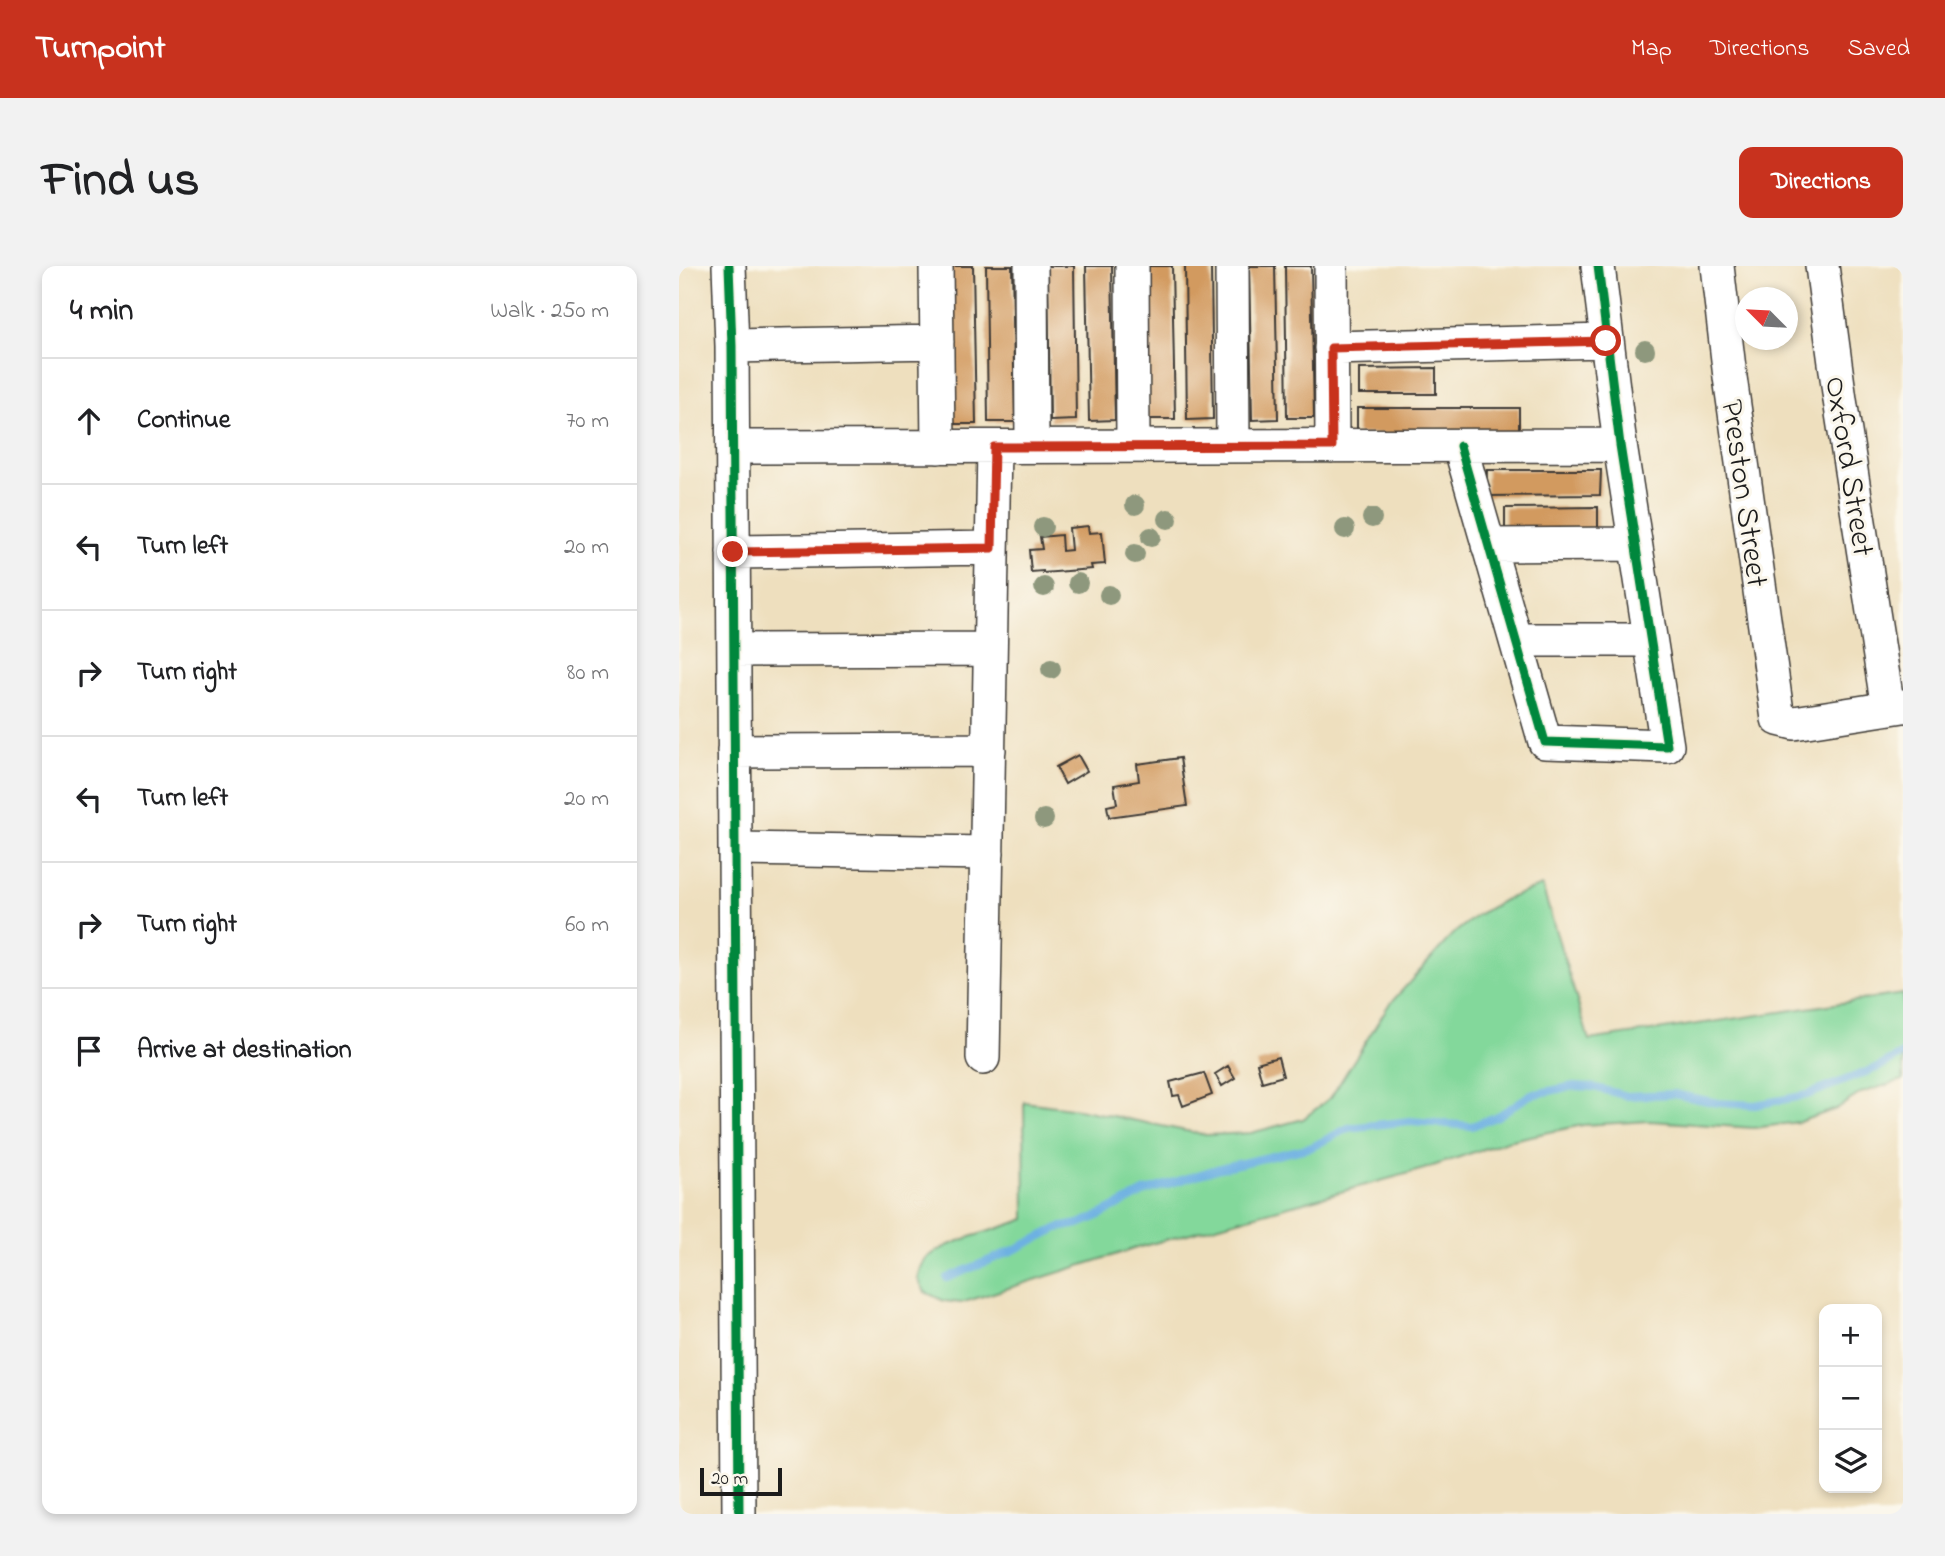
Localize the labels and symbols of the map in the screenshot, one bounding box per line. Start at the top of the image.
north arrow [1735,287,1798,350]
route start [1590,325,1621,356]
street label: Oxford Street [1810,373,1885,560]
street label: Preston Street [1706,397,1779,591]
route end [717,536,748,567]
scale bar [700,1465,782,1497]

